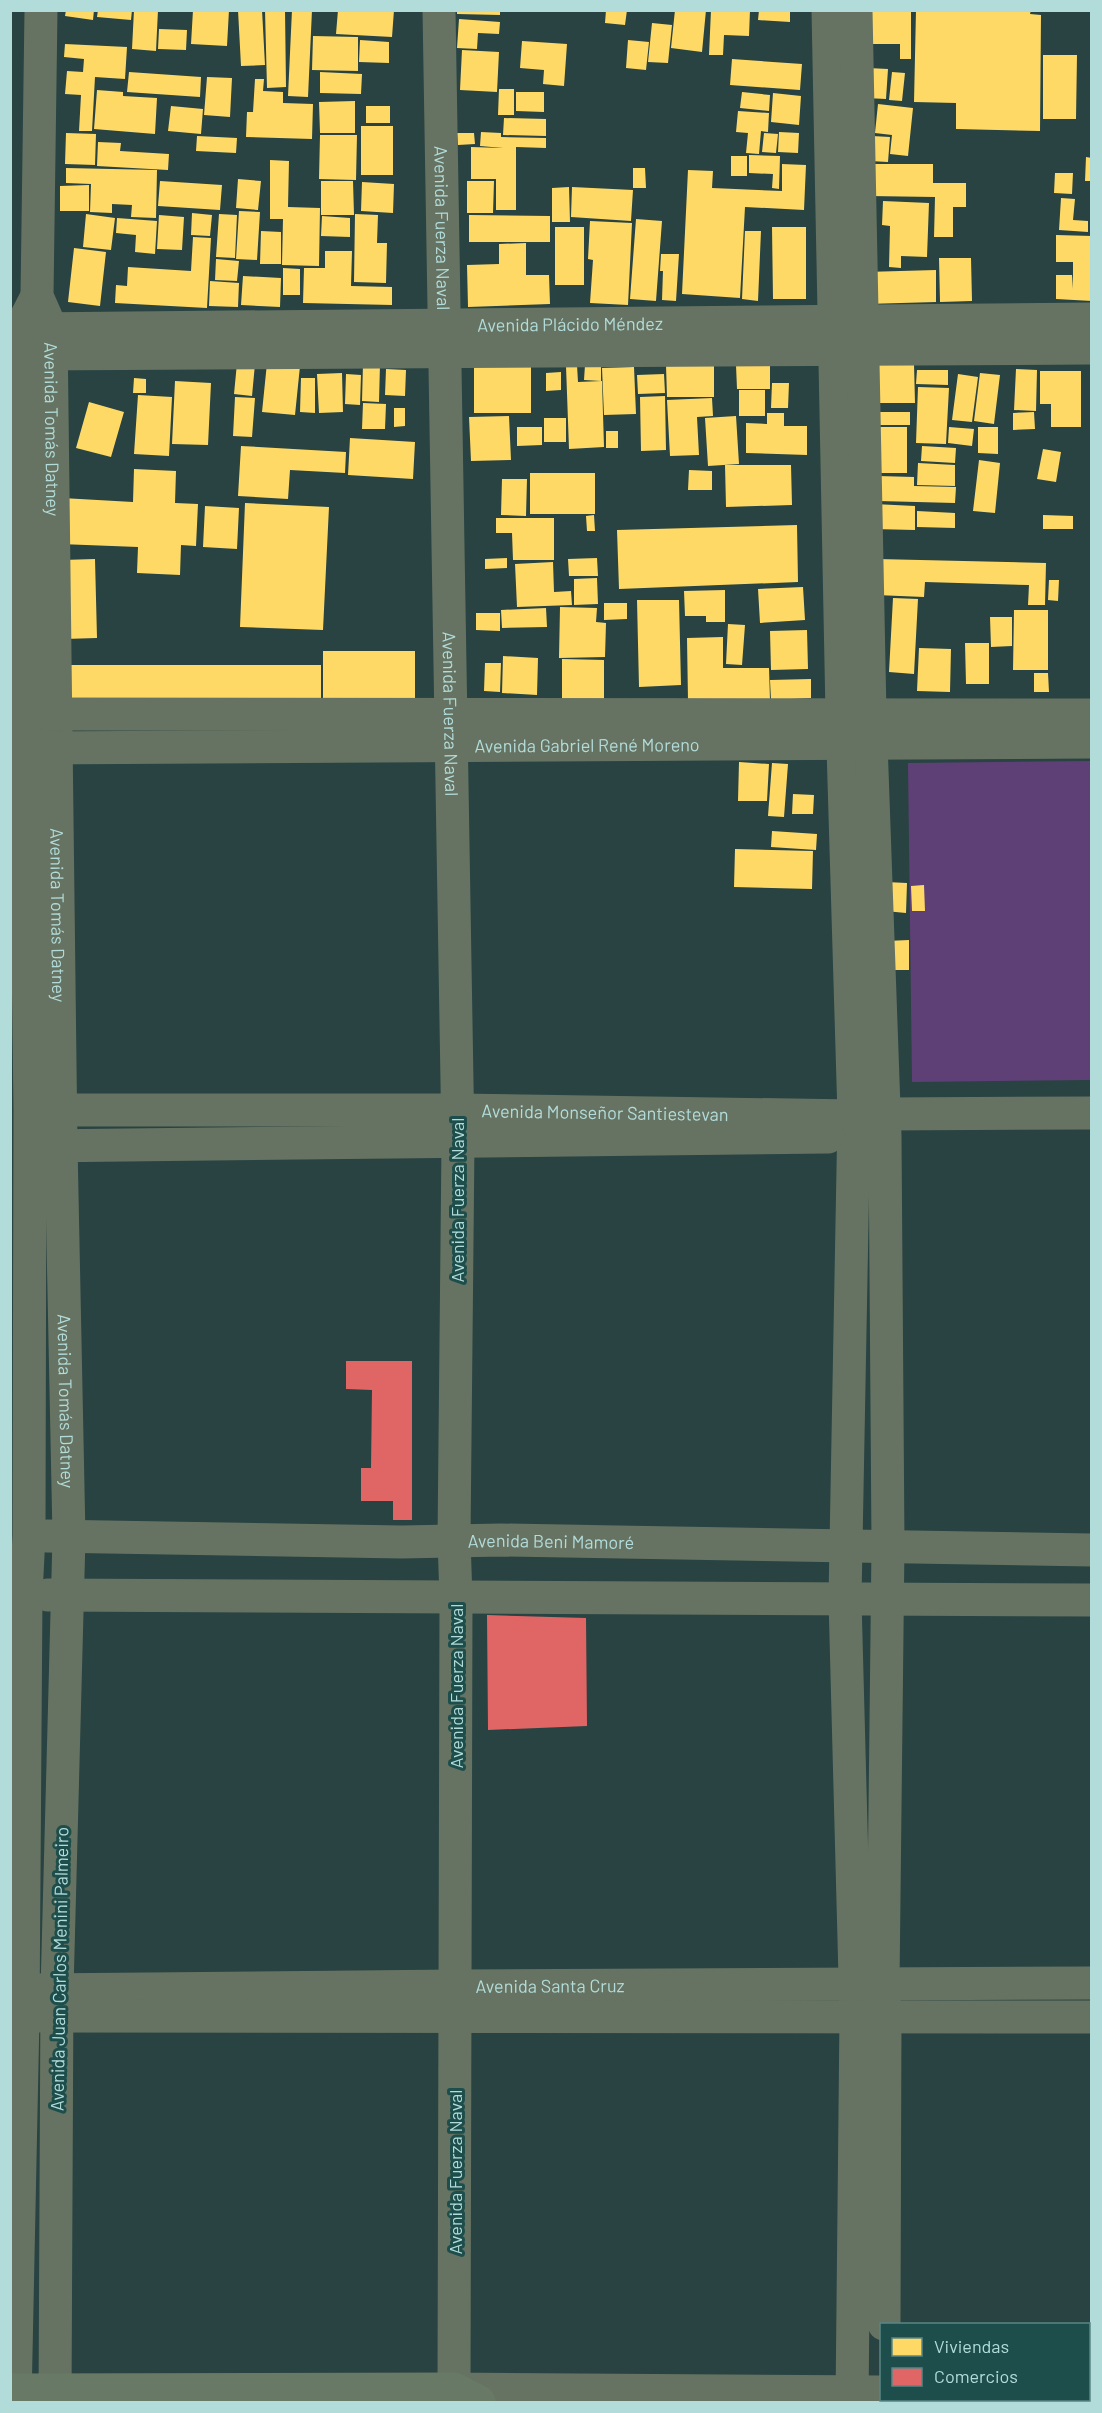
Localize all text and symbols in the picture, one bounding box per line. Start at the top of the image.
street label: Avenida Fuerza Naval [430,145,455,311]
street label: Avenida Plácido Méndez [477,312,663,336]
street label: Avenida Tomás Datney [40,342,64,516]
street label: Avenida Fuerza Naval [438,631,463,797]
street label: Avenida Gabriel René Moreno [474,733,700,756]
street label: Avenida Tomás Datney [46,828,70,1002]
street label: Avenida Monseñor Santiestevan [481,1099,729,1125]
street label: Avenida Fuerza Naval [446,1118,468,1282]
street label: Avenida Tomás Datney [53,1314,79,1488]
street label: Avenida Beni Mamoré [467,1529,634,1553]
street label: Avenida Fuerza Naval [445,1604,467,1768]
street label: Avenida Juan Carlos Menini Palmeiro [46,1827,72,2111]
street label: Avenida Santa Cruz [475,1974,625,1997]
street label: Avenida Fuerza Naval [444,2090,466,2254]
legend [880,2323,1090,2401]
text: Viviendas [934,2335,1009,2357]
text: Comercios [934,2365,1018,2387]

